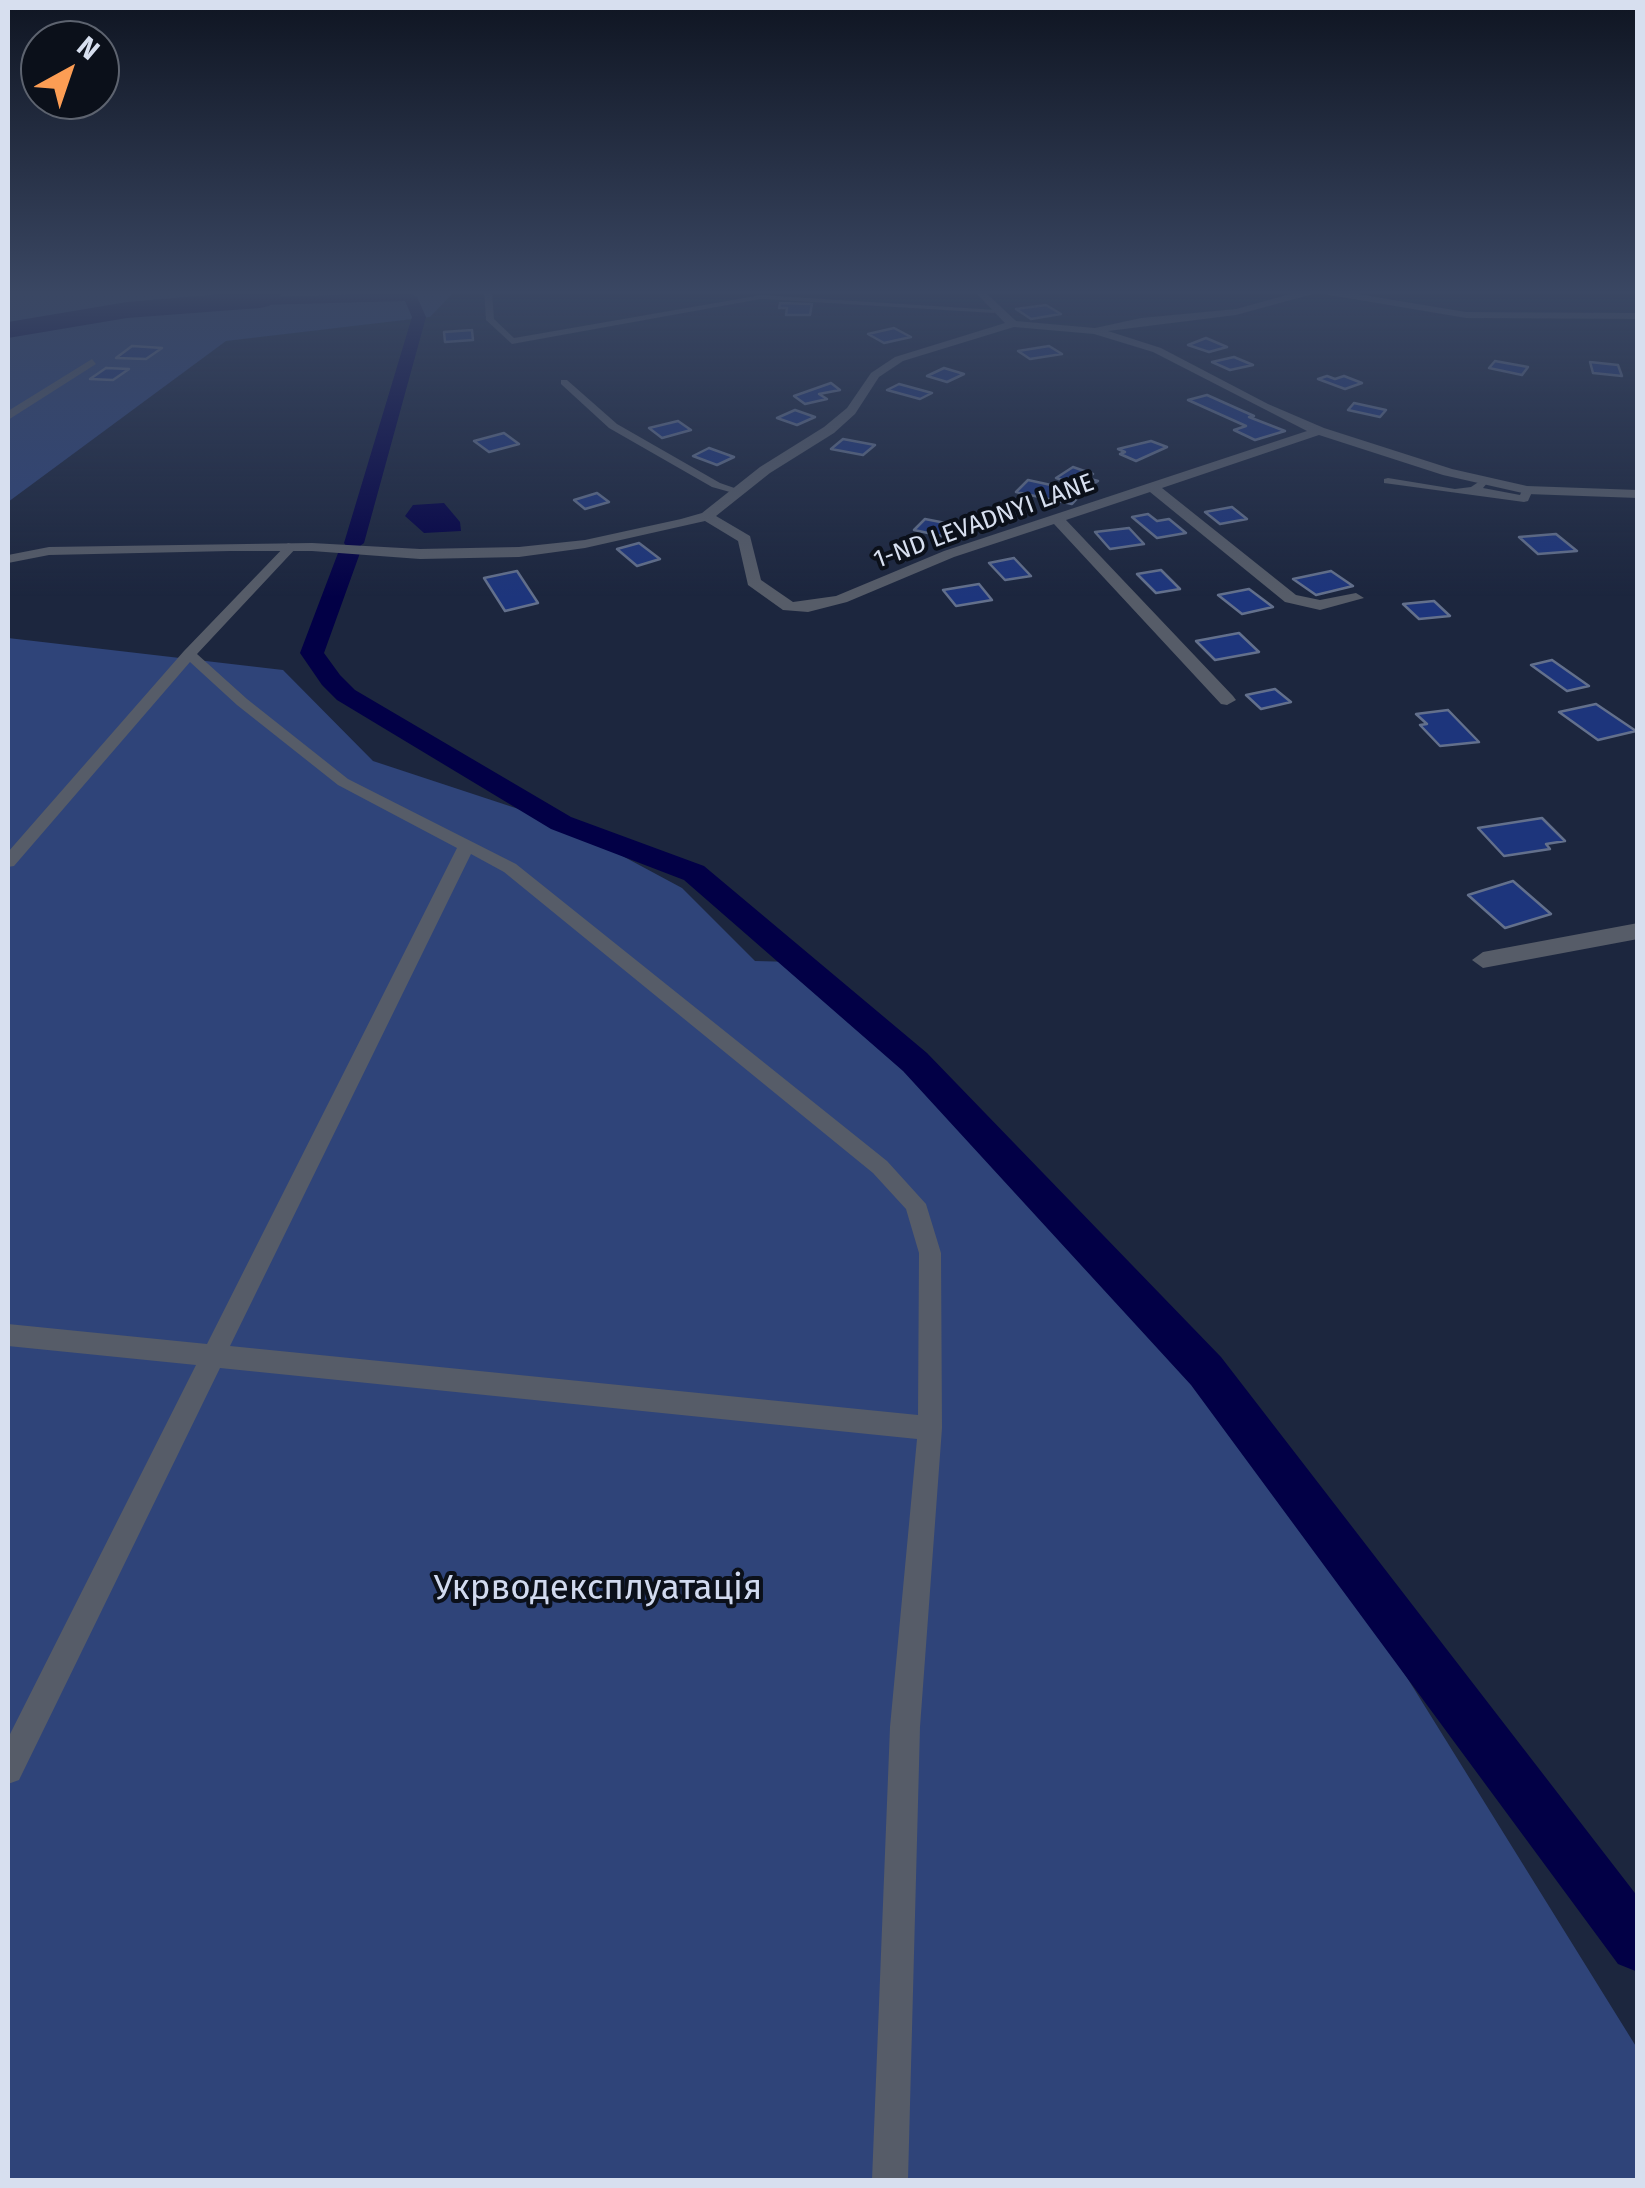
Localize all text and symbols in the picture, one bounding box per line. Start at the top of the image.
north arrow [20,20,120,120]
text: N [71,30,106,67]
street label: 1-ND LEVADNYI LANE [870,468,1098,576]
park label: Укрводексплуатація [434,1568,762,1610]

